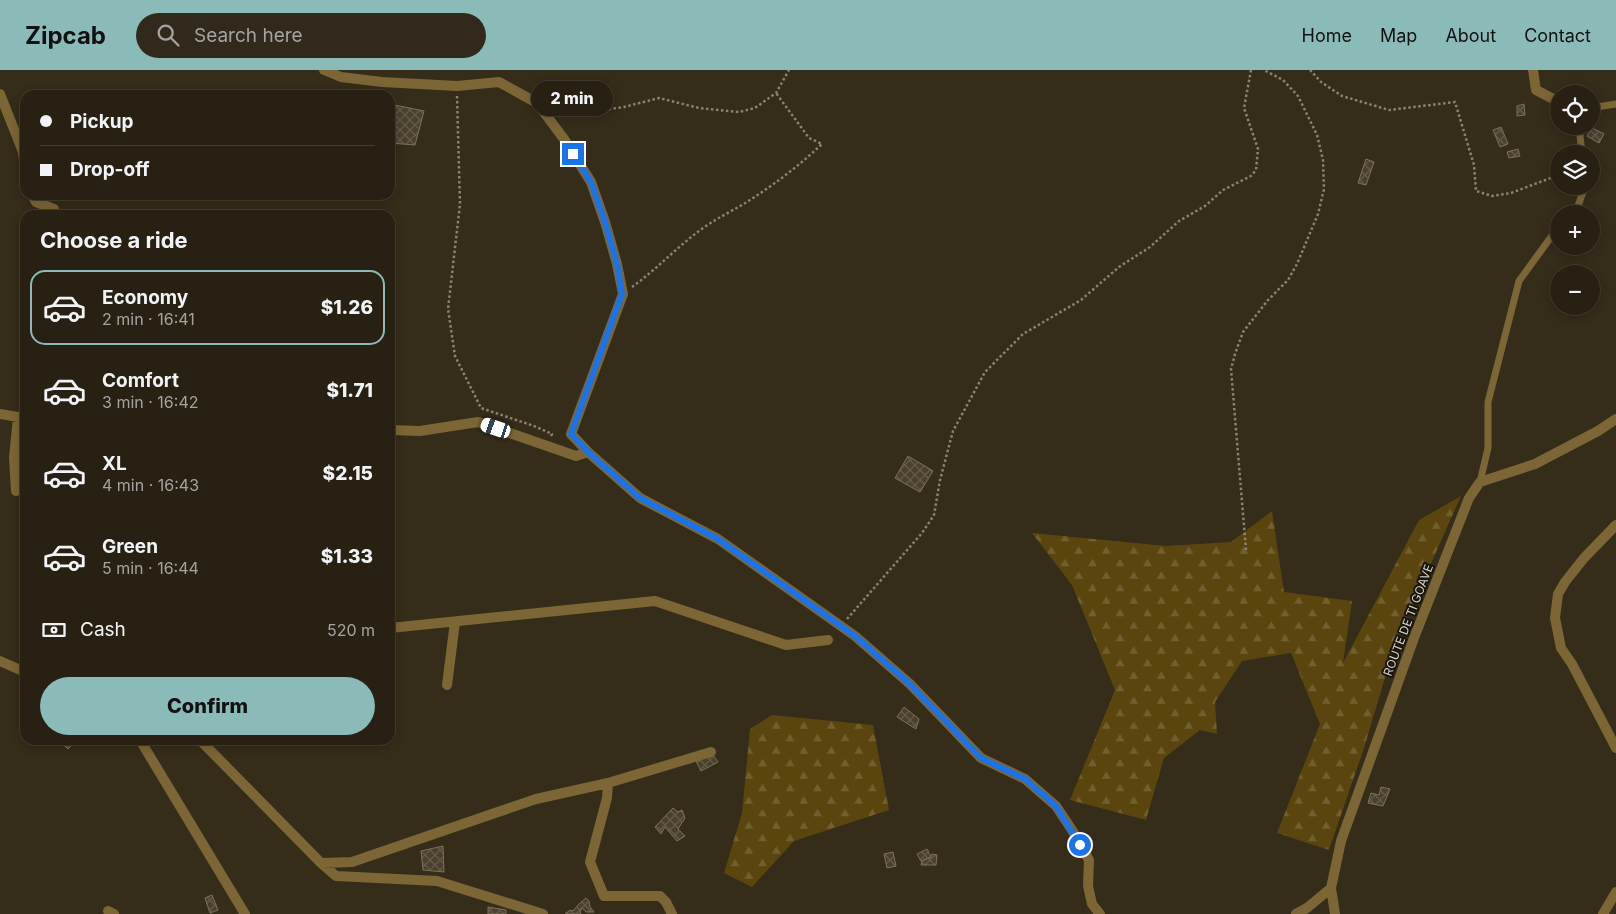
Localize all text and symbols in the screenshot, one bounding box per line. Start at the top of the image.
search box [136,13,486,58]
text: Zipcab [25,21,106,50]
icon: search [154,21,182,49]
text: Search here [194,24,303,47]
text: Home [1302,25,1352,46]
text: Map [1380,25,1417,46]
text: About [1445,25,1496,46]
text: Contact [1524,25,1591,46]
callout: 2 min [532,82,614,116]
map controls [1550,85,1600,315]
button: locate [1550,85,1600,135]
text: 2 min [550,88,594,108]
text: Pickup [70,110,133,133]
route end [562,143,584,165]
button: layers [1550,145,1600,195]
text: Drop-off [70,158,150,181]
button: + [1550,205,1600,255]
text: Choose a ride [40,227,188,253]
button: − [1550,265,1600,315]
icon: car [42,285,87,330]
text: Economy [102,286,188,309]
text: $1.26 [321,296,373,319]
text: 2 min · 16:41 [102,309,195,329]
icon: car [42,368,87,413]
text: Comfort [102,369,179,392]
text: $1.71 [326,379,373,402]
text: 3 min · 16:42 [102,392,198,412]
car [479,416,512,440]
icon: car [42,451,87,496]
text: XL [102,452,127,475]
text: $2.15 [323,462,373,485]
text: 4 min · 16:43 [102,475,199,495]
icon: car [42,534,87,579]
text: Green [102,535,158,558]
text: $1.33 [321,545,373,568]
text: 5 min · 16:44 [102,558,199,578]
street label: ROUTE DE TI GOAVE [1380,562,1436,678]
icon: cash [40,616,68,644]
text: Cash [80,618,126,641]
text: 520 m [327,620,375,640]
button: Confirm [40,677,375,735]
route start [1069,834,1091,856]

